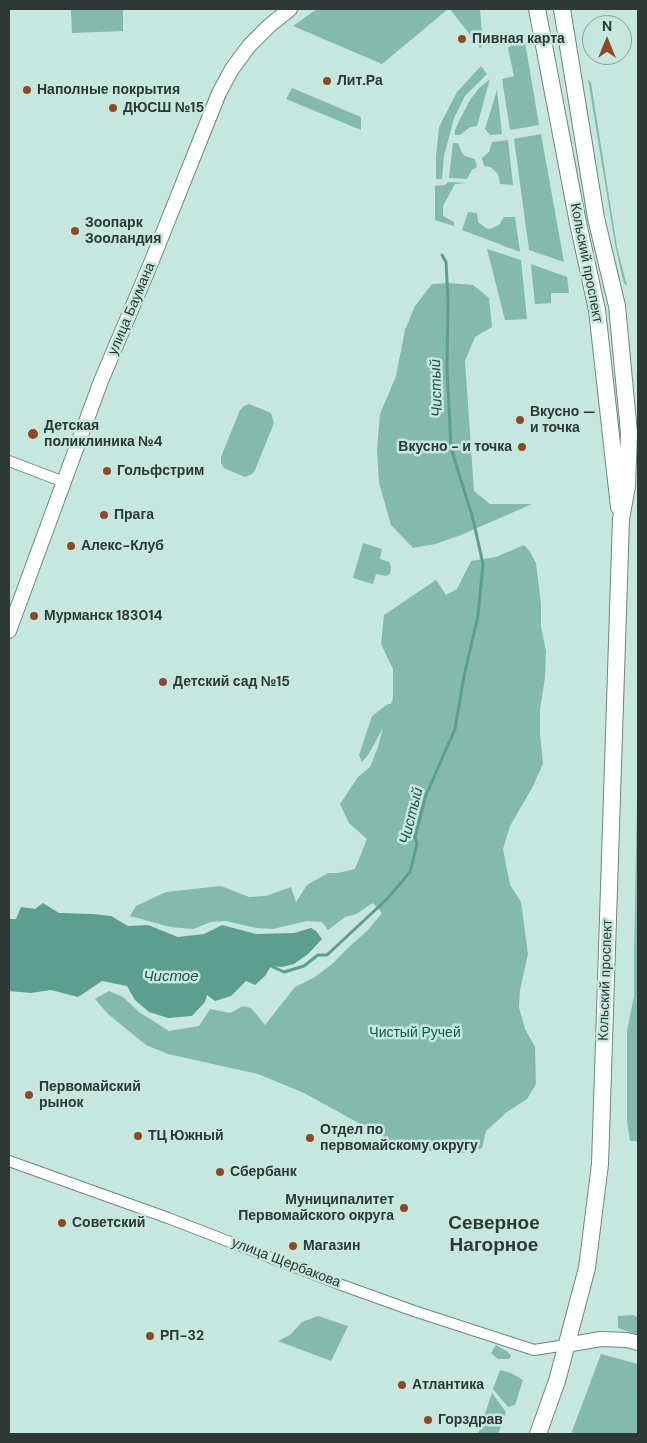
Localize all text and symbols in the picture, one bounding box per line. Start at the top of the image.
north arrow [582,15,632,65]
text: N [602,17,612,35]
place label: Пивная карта [472,31,565,47]
marker: Пивная карта [456,33,468,45]
place label: Лит.Ра [337,73,383,89]
marker: Лит.Ра [321,75,333,87]
place label: Наполные покрытия [37,82,180,98]
marker: Наполные покрытия [21,84,33,96]
place label: ДЮСШ №15 [123,100,204,116]
marker: ДЮСШ №15 [107,102,119,114]
street label: Кольский проспект [566,202,606,324]
place label: Зоопарк Зооландия [85,215,161,248]
marker: Зоопарк Зооландия [69,225,81,237]
street label: улица Баумана [105,260,159,358]
water label: Чистый [427,359,447,417]
place label: Вкусно — и точка [530,404,595,437]
marker: Вкусно — и точка [514,414,526,426]
place label: Детская поликлиника №4 [44,418,163,451]
marker: Детская поликлиника №4 [26,427,40,441]
place label: Вкусно - и точка [398,439,512,455]
marker: Вкусно - и точка [516,441,528,453]
place label: Гольфстрим [117,463,204,479]
marker: Гольфстрим [101,465,113,477]
place label: Прага [114,507,154,523]
marker: Прага [98,509,110,521]
place label: Алекс-Клуб [81,538,164,554]
marker: Алекс-Клуб [65,540,77,552]
place label: Мурманск 183014 [44,608,163,624]
marker: Мурманск 183014 [28,610,40,622]
place label: Детский сад №15 [173,674,290,690]
marker: Детский сад №15 [157,676,169,688]
water label: Чистый [396,786,428,846]
street label: Кольский проспект [595,919,617,1041]
water label: Чистое [144,968,198,986]
park label: Чистый Ручей [369,1025,461,1041]
place label: Первомайский рынок [39,1079,141,1112]
marker: Первомайский рынок [23,1089,35,1101]
place label: Отдел по первомайскому округу [320,1122,478,1154]
place label: ТЦ Южный [148,1128,224,1144]
marker: ТЦ Южный [132,1130,144,1142]
marker: Отдел по первомайскому округу [304,1132,316,1144]
place label: Сбербанк [230,1164,297,1180]
marker: Сбербанк [214,1166,226,1178]
place label: Муниципалитет Первомайского округа [238,1192,394,1224]
marker: Муниципалитет Первомайского округа [398,1202,410,1214]
district label: Северное Нагорное [448,1213,540,1257]
place label: Советский [72,1215,145,1231]
marker: Советский [56,1217,68,1229]
street label: улица Щербакова [229,1234,343,1292]
place label: Магазин [303,1238,360,1254]
marker: Магазин [287,1240,299,1252]
place label: РП-32 [160,1328,204,1344]
marker: РП-32 [144,1330,156,1342]
place label: Атлантика [412,1377,484,1393]
marker: Атлантика [396,1379,408,1391]
place label: Горздрав [438,1412,503,1428]
marker: Горздрав [422,1414,434,1426]

